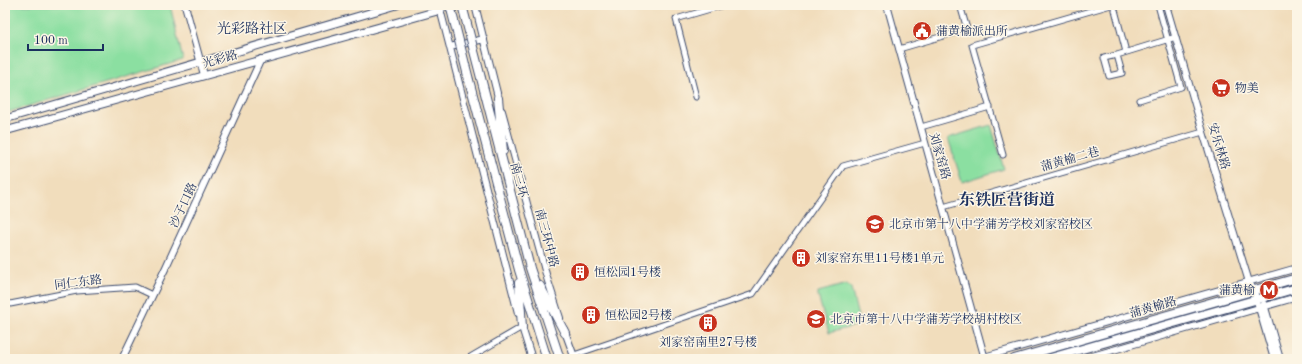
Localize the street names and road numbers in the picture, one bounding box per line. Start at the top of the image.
street label: 光彩路 [201,47,239,71]
street label: 安乐林路 [1205,121,1233,171]
street label: 刘家窑路 [927,131,953,181]
street label: 蒲黄榆二巷 [1039,144,1101,174]
street label: 南三环 [508,161,530,199]
street label: 沙子口路 [167,180,199,230]
street label: 南三环中路 [532,207,562,269]
street label: 同仁东路 [53,272,103,292]
street label: 蒲黄榆路 [1128,294,1178,320]

